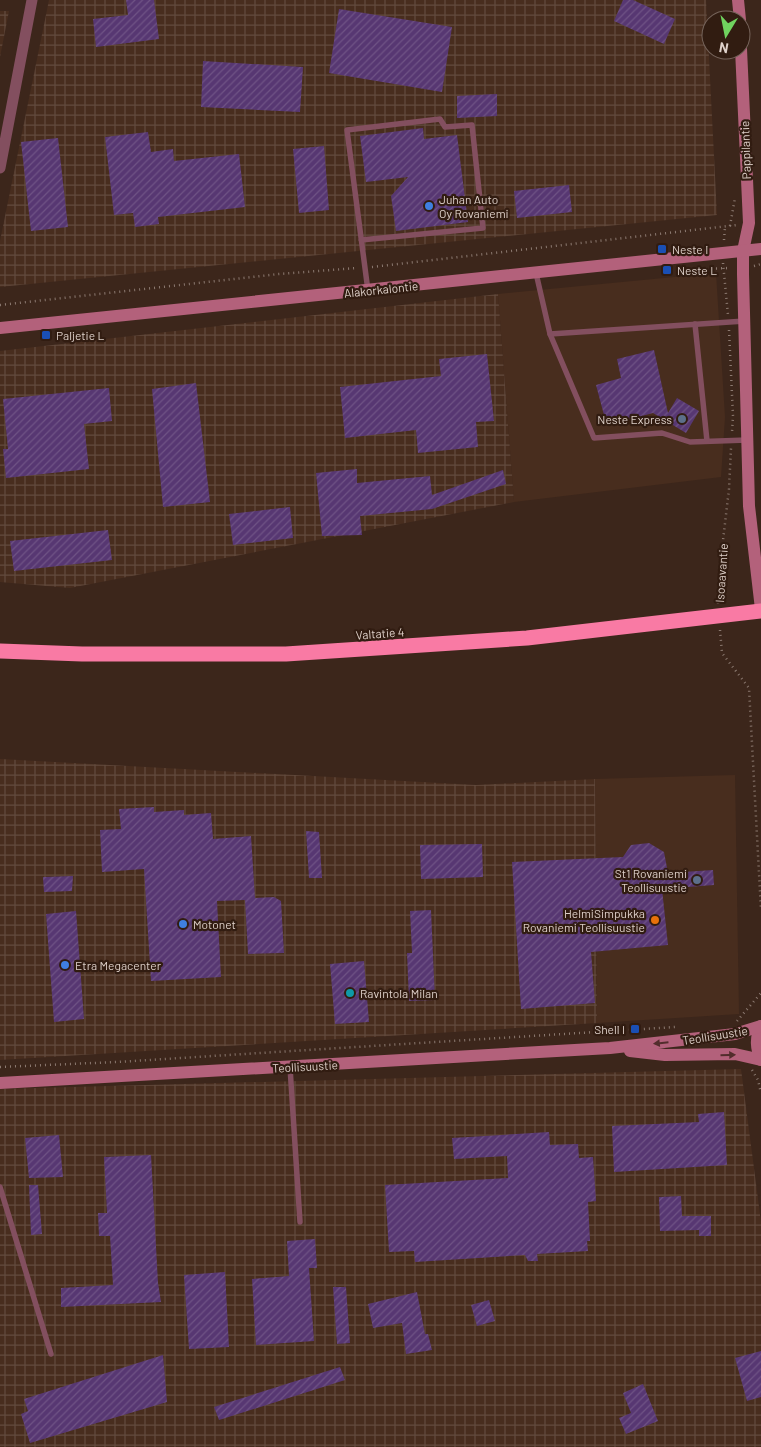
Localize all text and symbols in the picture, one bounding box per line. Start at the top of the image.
north arrow [701,10,751,60]
text: N [718,39,730,57]
street label: Pappilantie [737,120,753,180]
place label: Juhan Auto Oy Rovaniemi [439,192,509,220]
marker: Juhan Auto Oy Rovaniemi [423,200,435,212]
place label: Neste I [672,242,708,256]
marker: Neste I [656,243,668,255]
place label: Neste L [677,263,717,277]
marker: Neste L [661,264,673,276]
street label: Alakorkalontie [343,278,419,300]
place label: Paljetie L [56,328,104,342]
marker: Paljetie L [40,329,52,341]
place label: Neste Express [597,412,672,426]
marker: Neste Express [676,413,688,425]
street label: Isoaavantie [712,543,730,603]
street label: Valtatie 4 [355,624,405,642]
place label: St1 Rovaniemi Teollisuustie [615,866,687,894]
marker: St1 Rovaniemi Teollisuustie [691,874,703,886]
place label: HelmiSimpukka Rovaniemi Teollisuustie [523,906,645,934]
marker: HelmiSimpukka Rovaniemi Teollisuustie [649,914,661,926]
place label: Motonet [193,917,236,931]
marker: Motonet [177,918,189,930]
place label: Etra Megacenter [75,958,162,972]
marker: Etra Megacenter [59,959,71,971]
place label: Ravintola Milan [360,986,438,1000]
marker: Ravintola Milan [344,987,356,999]
place label: Shell I [594,1022,625,1036]
marker: Shell I [629,1023,641,1035]
street label: Teollisuustie [681,1023,749,1047]
one-way arrow [653,1039,669,1047]
one-way arrow [720,1051,736,1059]
street label: Teollisuustie [272,1057,338,1075]

